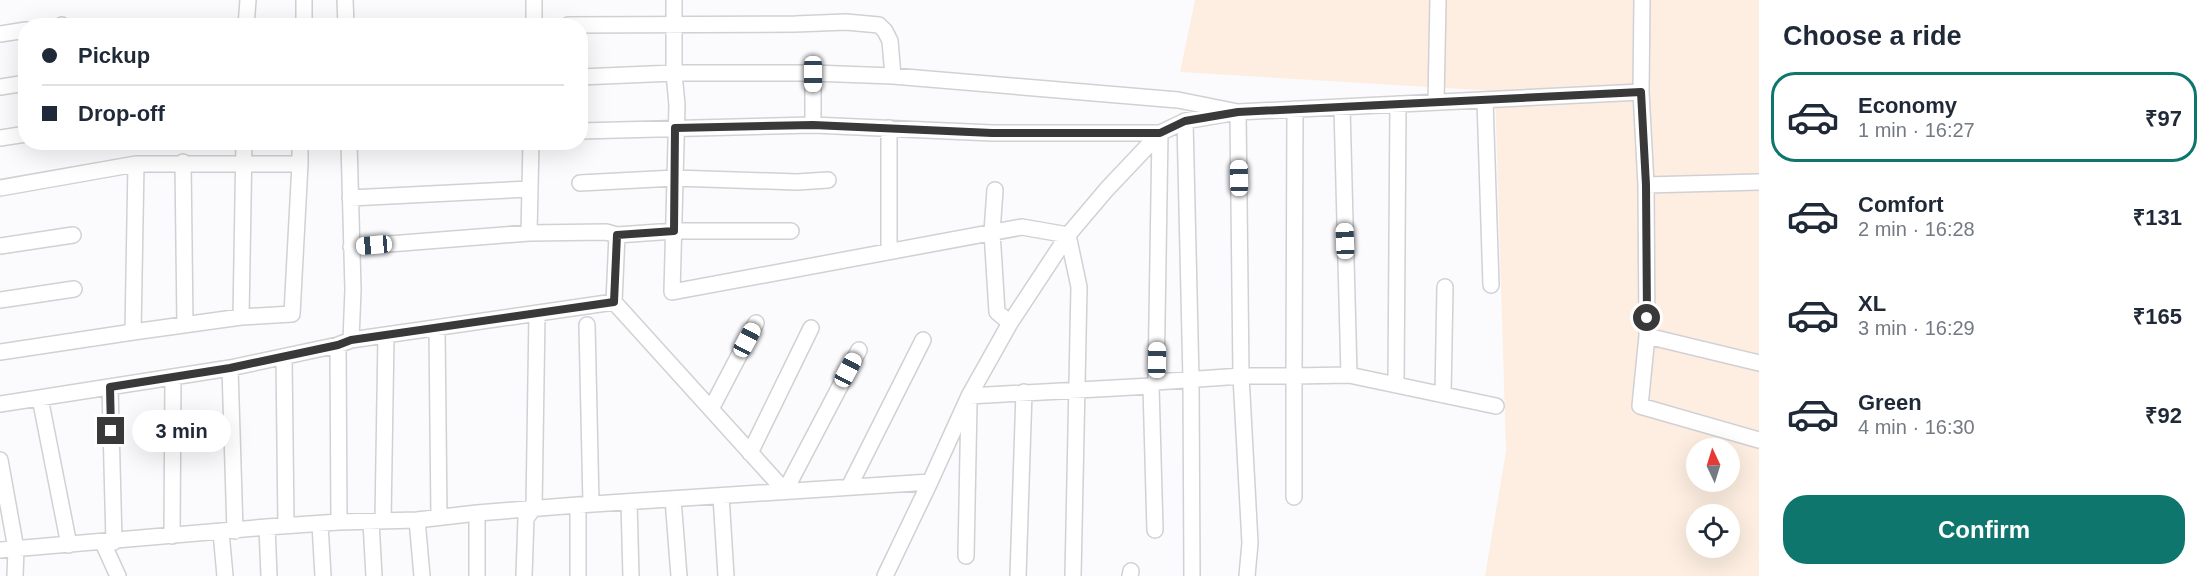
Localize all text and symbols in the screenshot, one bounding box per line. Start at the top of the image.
text: Choose a ride [1783,21,1962,51]
text: Pickup [78,43,150,68]
car [804,56,822,92]
icon: car [1786,90,1840,144]
text: Economy [1858,93,1957,118]
text: Drop-off [78,101,165,126]
text: ₹97 [2145,106,2182,131]
text: 1 min · 16:27 [1858,119,1975,141]
car [1230,160,1248,196]
icon: car [1786,189,1840,243]
text: Comfort [1858,192,1944,217]
text: ₹131 [2133,205,2182,230]
text: 2 min · 16:28 [1858,218,1975,240]
car [1335,223,1355,259]
car [355,234,393,256]
icon: car [1786,288,1840,342]
text: XL [1858,291,1886,316]
route start [1633,304,1660,331]
text: ₹165 [2133,304,2182,329]
text: 3 min · 16:29 [1858,317,1975,339]
car [731,320,763,360]
car [1148,342,1166,378]
car [832,350,864,390]
icon: car [1786,387,1840,441]
text: Green [1858,390,1922,415]
text: ₹92 [2145,403,2182,428]
callout: 3 min [132,410,231,452]
text: 4 min · 16:30 [1858,416,1975,438]
route end [97,417,124,444]
text: 3 min [155,420,208,442]
north arrow [1686,438,1740,492]
map controls [1686,438,1740,558]
button: Confirm [1783,495,2185,564]
button: locate [1686,504,1740,558]

